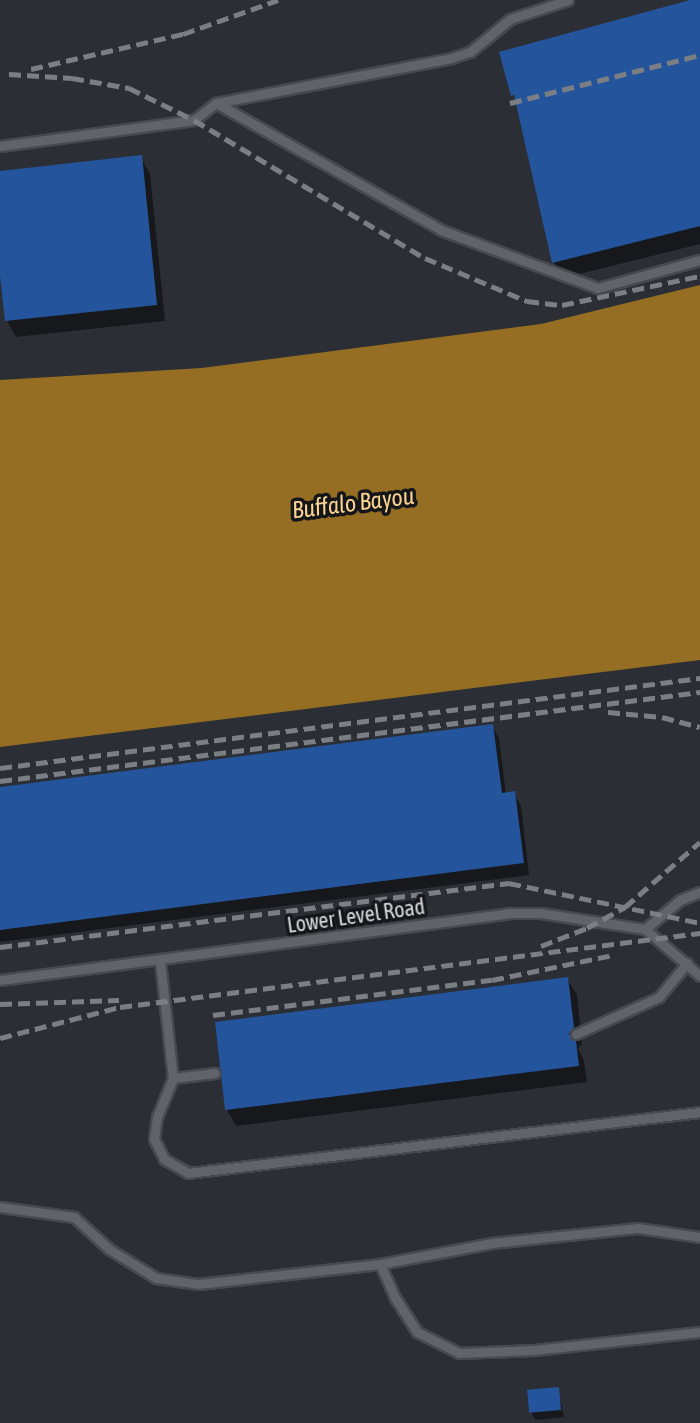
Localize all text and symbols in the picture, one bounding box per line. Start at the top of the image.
water label: Buffalo Bayou [290,481,416,525]
street label: Lower Level Road [285,893,427,939]

